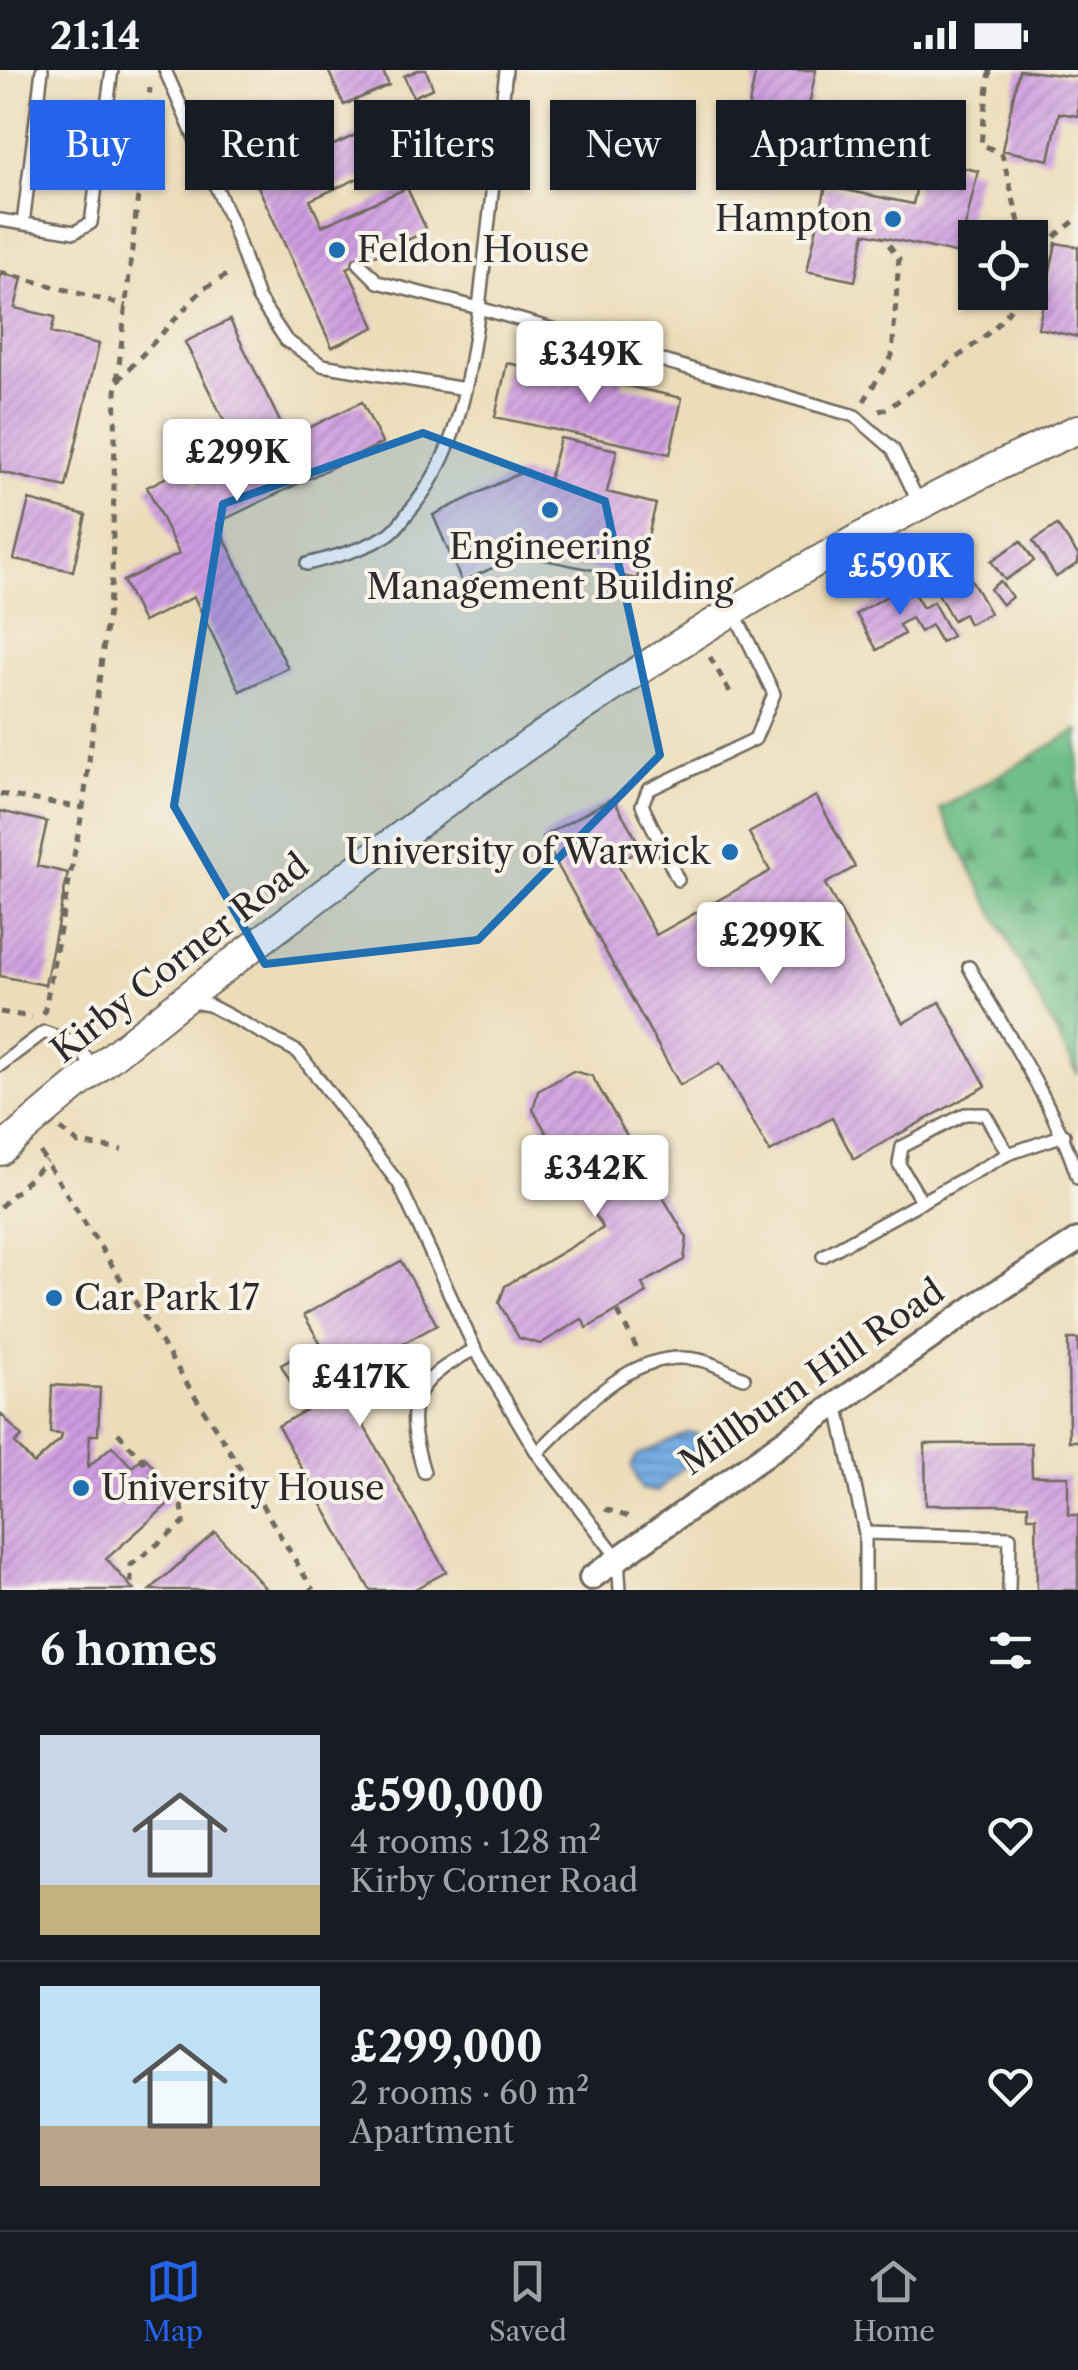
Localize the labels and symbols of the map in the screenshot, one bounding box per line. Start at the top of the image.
place label: Hampton [715,197,873,240]
marker: Hampton [882,208,904,230]
place label: Feldon House [357,228,589,271]
marker: Feldon House [326,239,348,261]
pin: £349K [520,321,660,406]
pin: £299K [167,419,307,504]
marker: Engineering Management Building [539,499,561,521]
place label: Engineering Management Building [366,525,734,608]
pin: £590K [830,533,970,618]
place label: University of Warwick [345,830,712,873]
marker: University of Warwick [719,841,741,863]
street label: Kirby Corner Road [42,844,317,1072]
pin: £299K [701,902,841,987]
pin: £342K [525,1135,665,1220]
street label: Millburn Hill Road [671,1269,952,1484]
place label: Car Park 17 [74,1276,259,1319]
marker: Car Park 17 [43,1287,65,1309]
pin: £417K [290,1344,430,1429]
place label: University House [101,1466,385,1509]
marker: University House [70,1477,92,1499]

